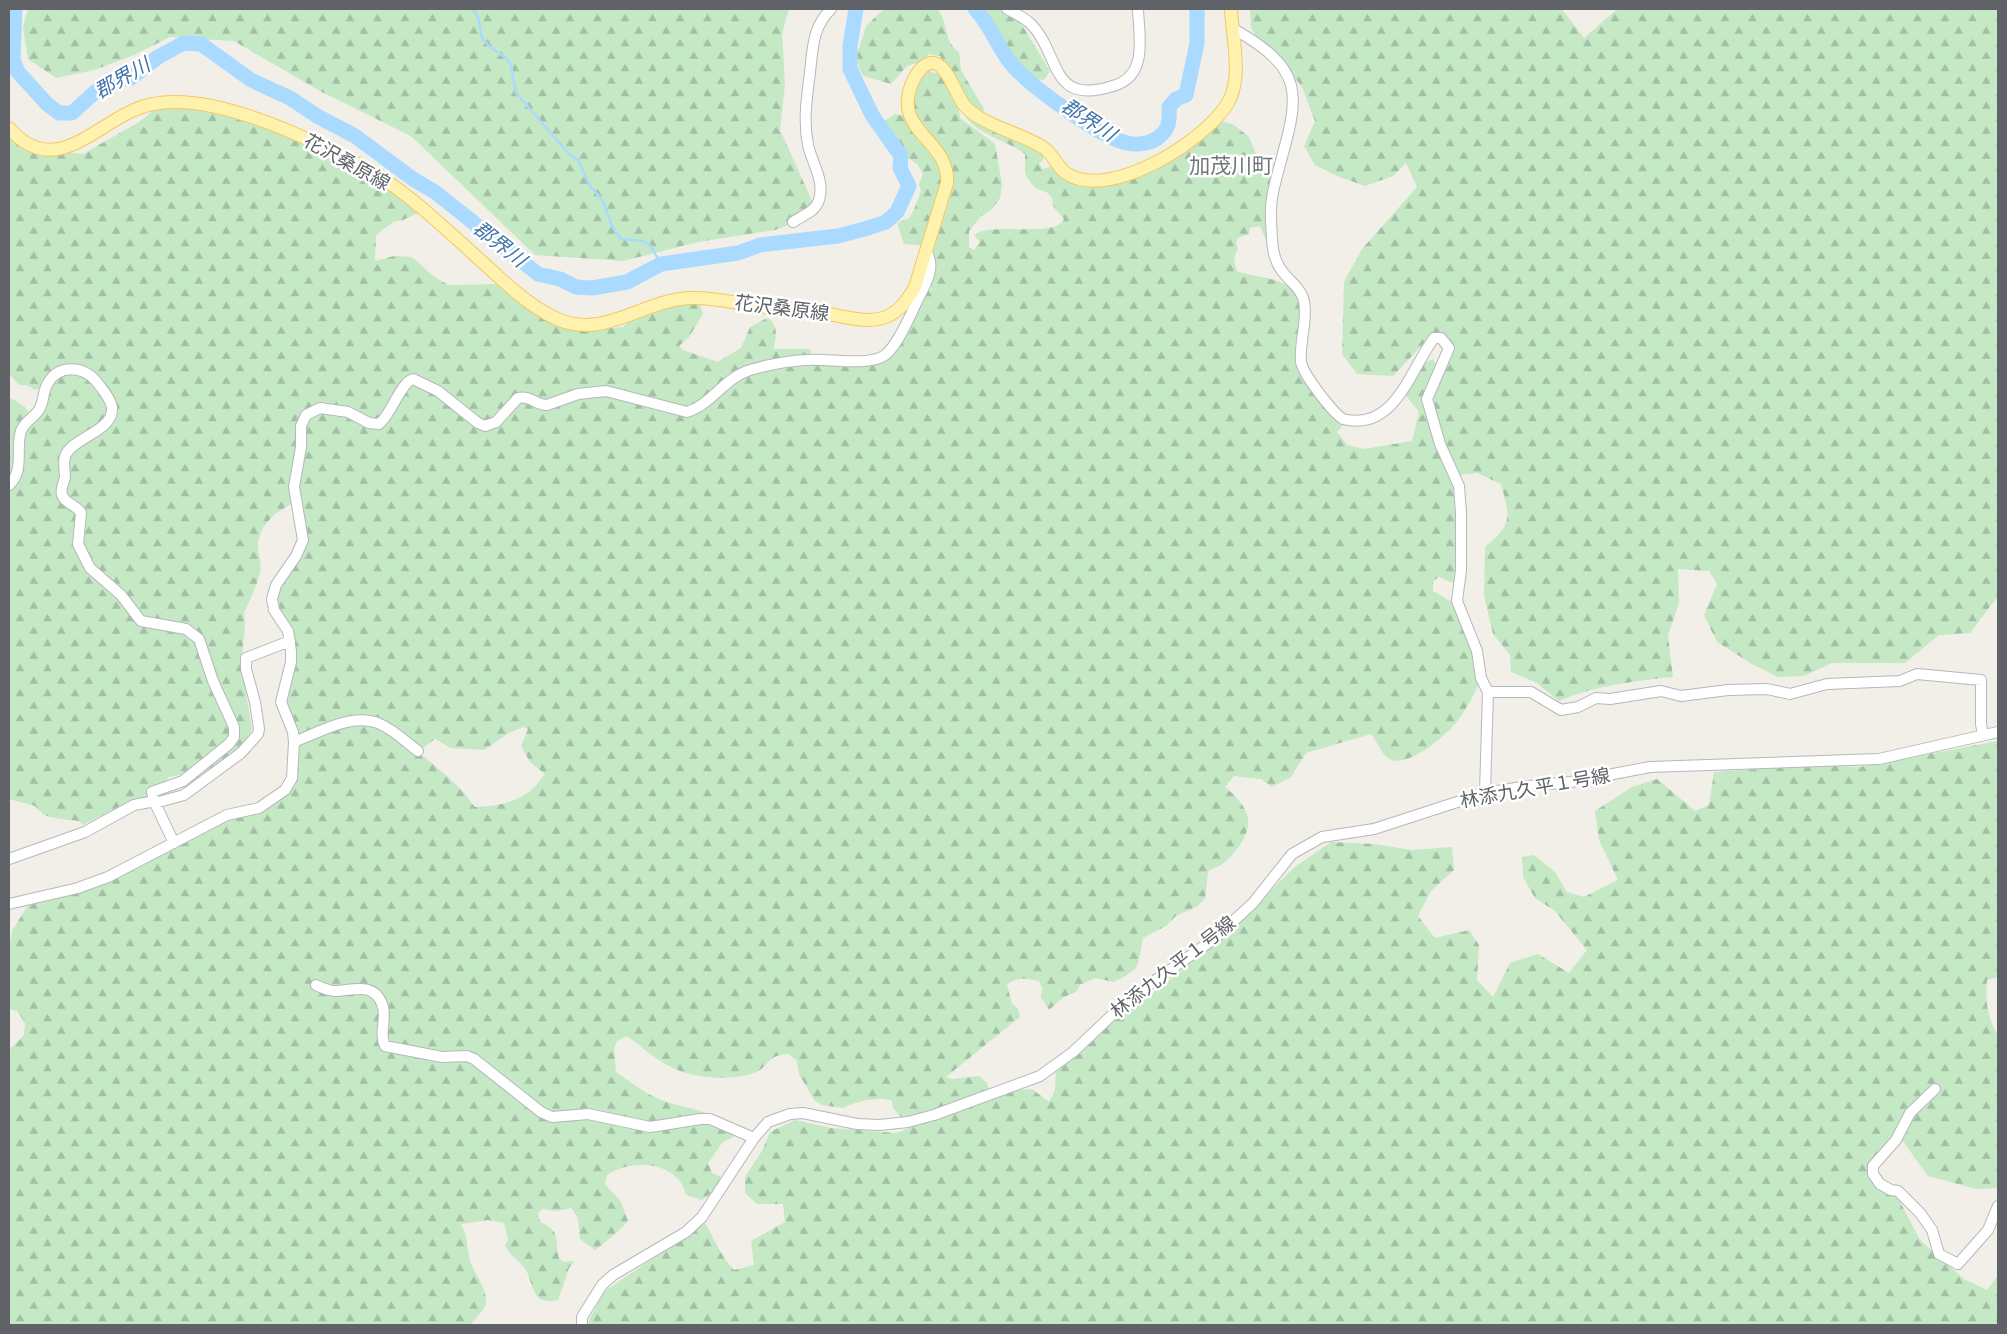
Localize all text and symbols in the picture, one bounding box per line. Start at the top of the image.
water label: 郡界川 [90,51,156,104]
water label: 郡界川 [1057,93,1123,148]
street label: 花沢桑原線 [299,128,395,196]
district label: 加茂川町 [1189,152,1273,179]
water label: 郡界川 [468,215,533,274]
street label: 花沢桑原線 [733,290,831,326]
street label: 林添九久平１号線 [1458,762,1612,814]
street label: 林添九久平１号線 [1105,910,1241,1024]

